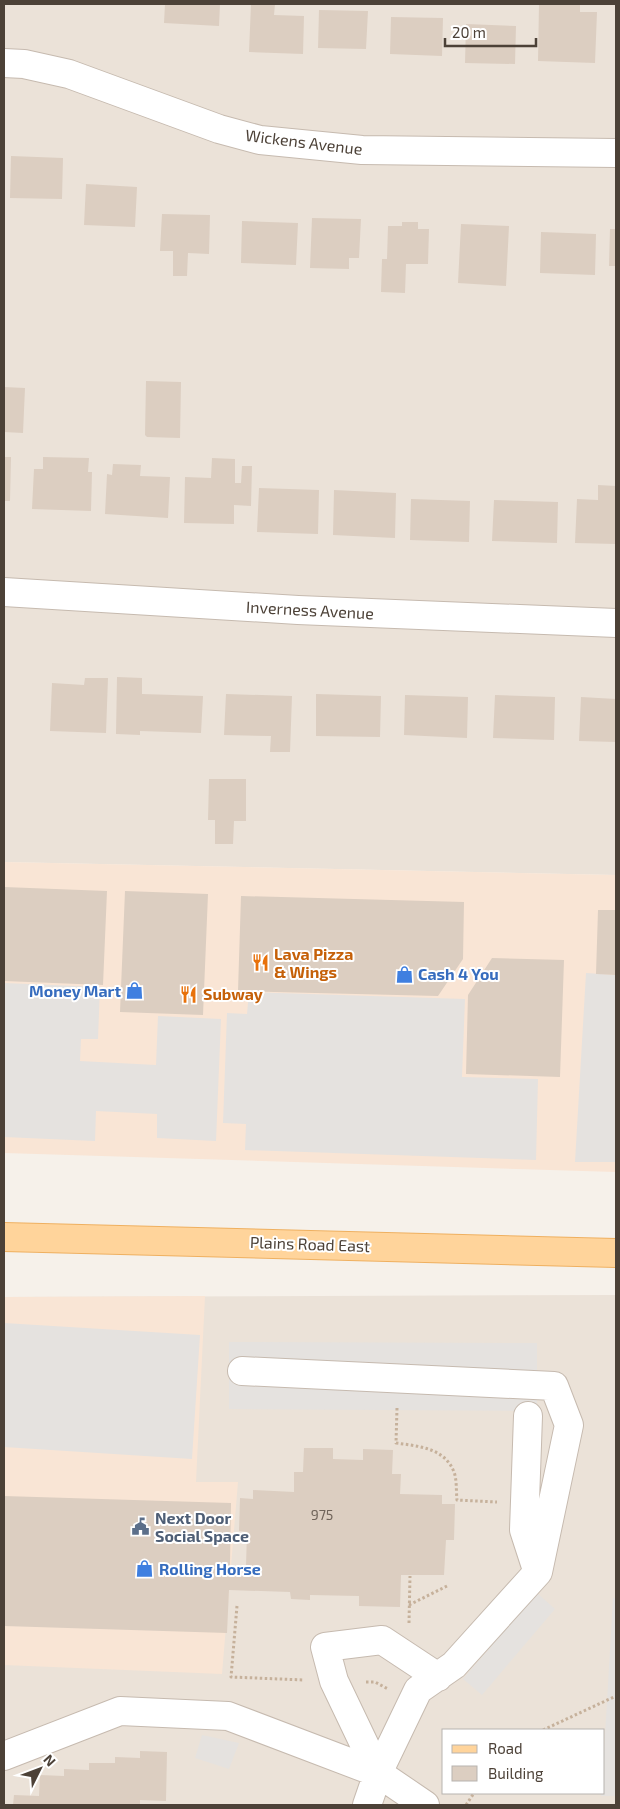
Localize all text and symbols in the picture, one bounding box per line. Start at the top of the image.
scale bar [445,15,536,47]
text: 20 m [452,23,486,41]
street label: Wickens Avenue [244,125,364,158]
street label: Inverness Avenue [246,597,374,622]
place label: Lava Pizza & Wings [274,944,353,981]
restaurant icon: Lava Pizza & Wings [250,953,270,973]
shop icon: Cash 4 You [394,964,414,984]
place label: Cash 4 You [418,964,499,983]
place label: Money Mart [29,981,121,1001]
shop icon: Money Mart [125,981,145,1001]
restaurant icon: Subway [179,984,199,1004]
place label: Subway [203,984,263,1004]
street label: Plains Road East [250,1232,370,1255]
house number: 975 [311,1506,333,1523]
place label: Next Door Social Space [155,1508,249,1545]
public building icon: Next Door Social Space [131,1517,151,1537]
shop icon: Rolling Horse [135,1559,155,1579]
place label: Rolling Horse [159,1559,261,1578]
legend [442,1729,605,1794]
text: Road [488,1739,523,1757]
north arrow [15,1744,65,1794]
text: N [40,1751,60,1769]
text: Building [488,1764,544,1782]

